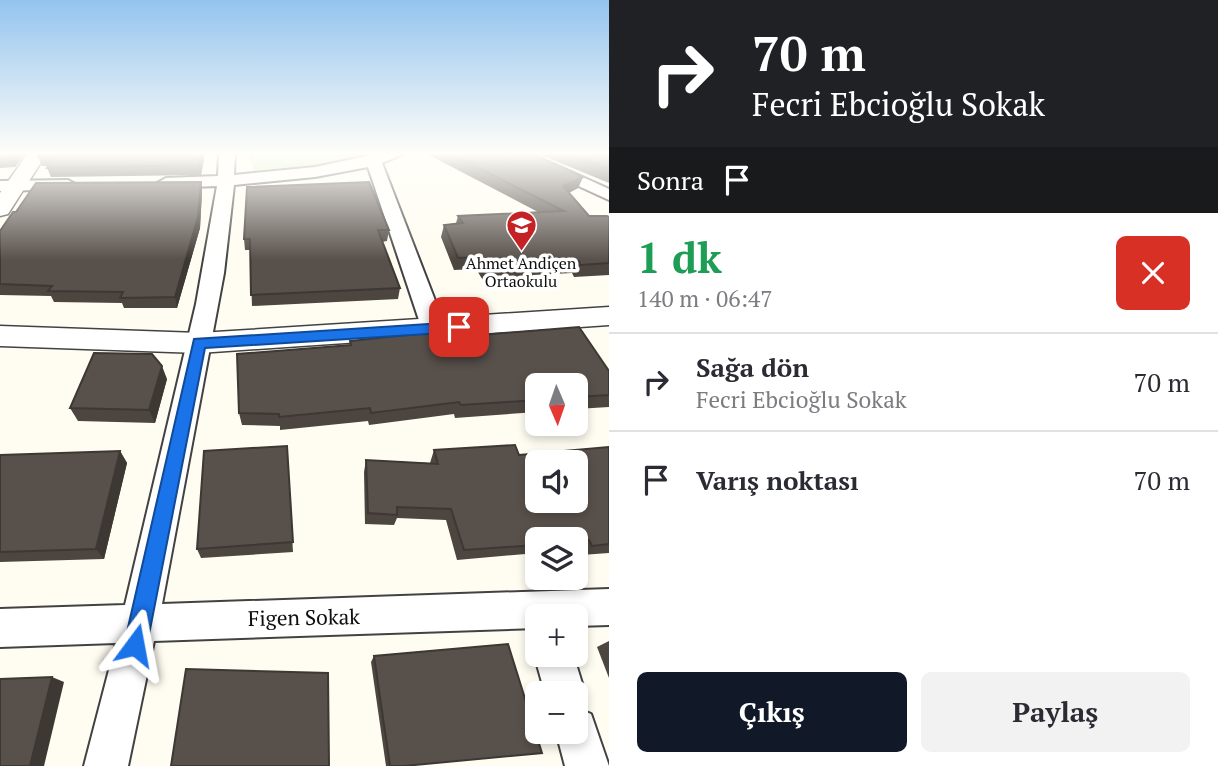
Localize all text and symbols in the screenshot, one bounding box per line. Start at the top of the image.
text: 70 m [752,20,866,85]
icon: right [637,28,728,119]
text: Fecri Ebcioğlu Sokak [752,83,1045,125]
icon: arrive [718,161,756,199]
text: Sonra [637,163,704,197]
school or university icon: Ahmet Andiçen Ortaokulu [504,209,538,253]
text: 1 dk [637,229,722,285]
button: close [1116,236,1190,310]
place label: Ahmet Andiçen Ortaokulu [466,252,577,292]
text: 140 m · 06:47 [637,283,772,314]
pin [429,297,489,357]
icon: arrive [440,308,478,346]
text: Sağa dön [696,350,809,384]
icon: right [637,363,675,401]
text: 70 m [1134,365,1190,399]
north arrow [525,373,588,436]
map controls [525,373,588,744]
text: Fecri Ebcioğlu Sokak [696,384,907,415]
button: sound [525,450,588,513]
icon: arrive [637,461,675,499]
text: Varış noktası [696,463,859,497]
text: 70 m [1134,463,1190,497]
button: layers [525,527,588,590]
street label: Figen Sokak [248,602,360,632]
button: + [525,604,588,667]
position arrow [98,608,172,682]
button: Çıkış [637,672,907,752]
button: Paylaş [921,672,1190,752]
button: − [525,681,588,744]

